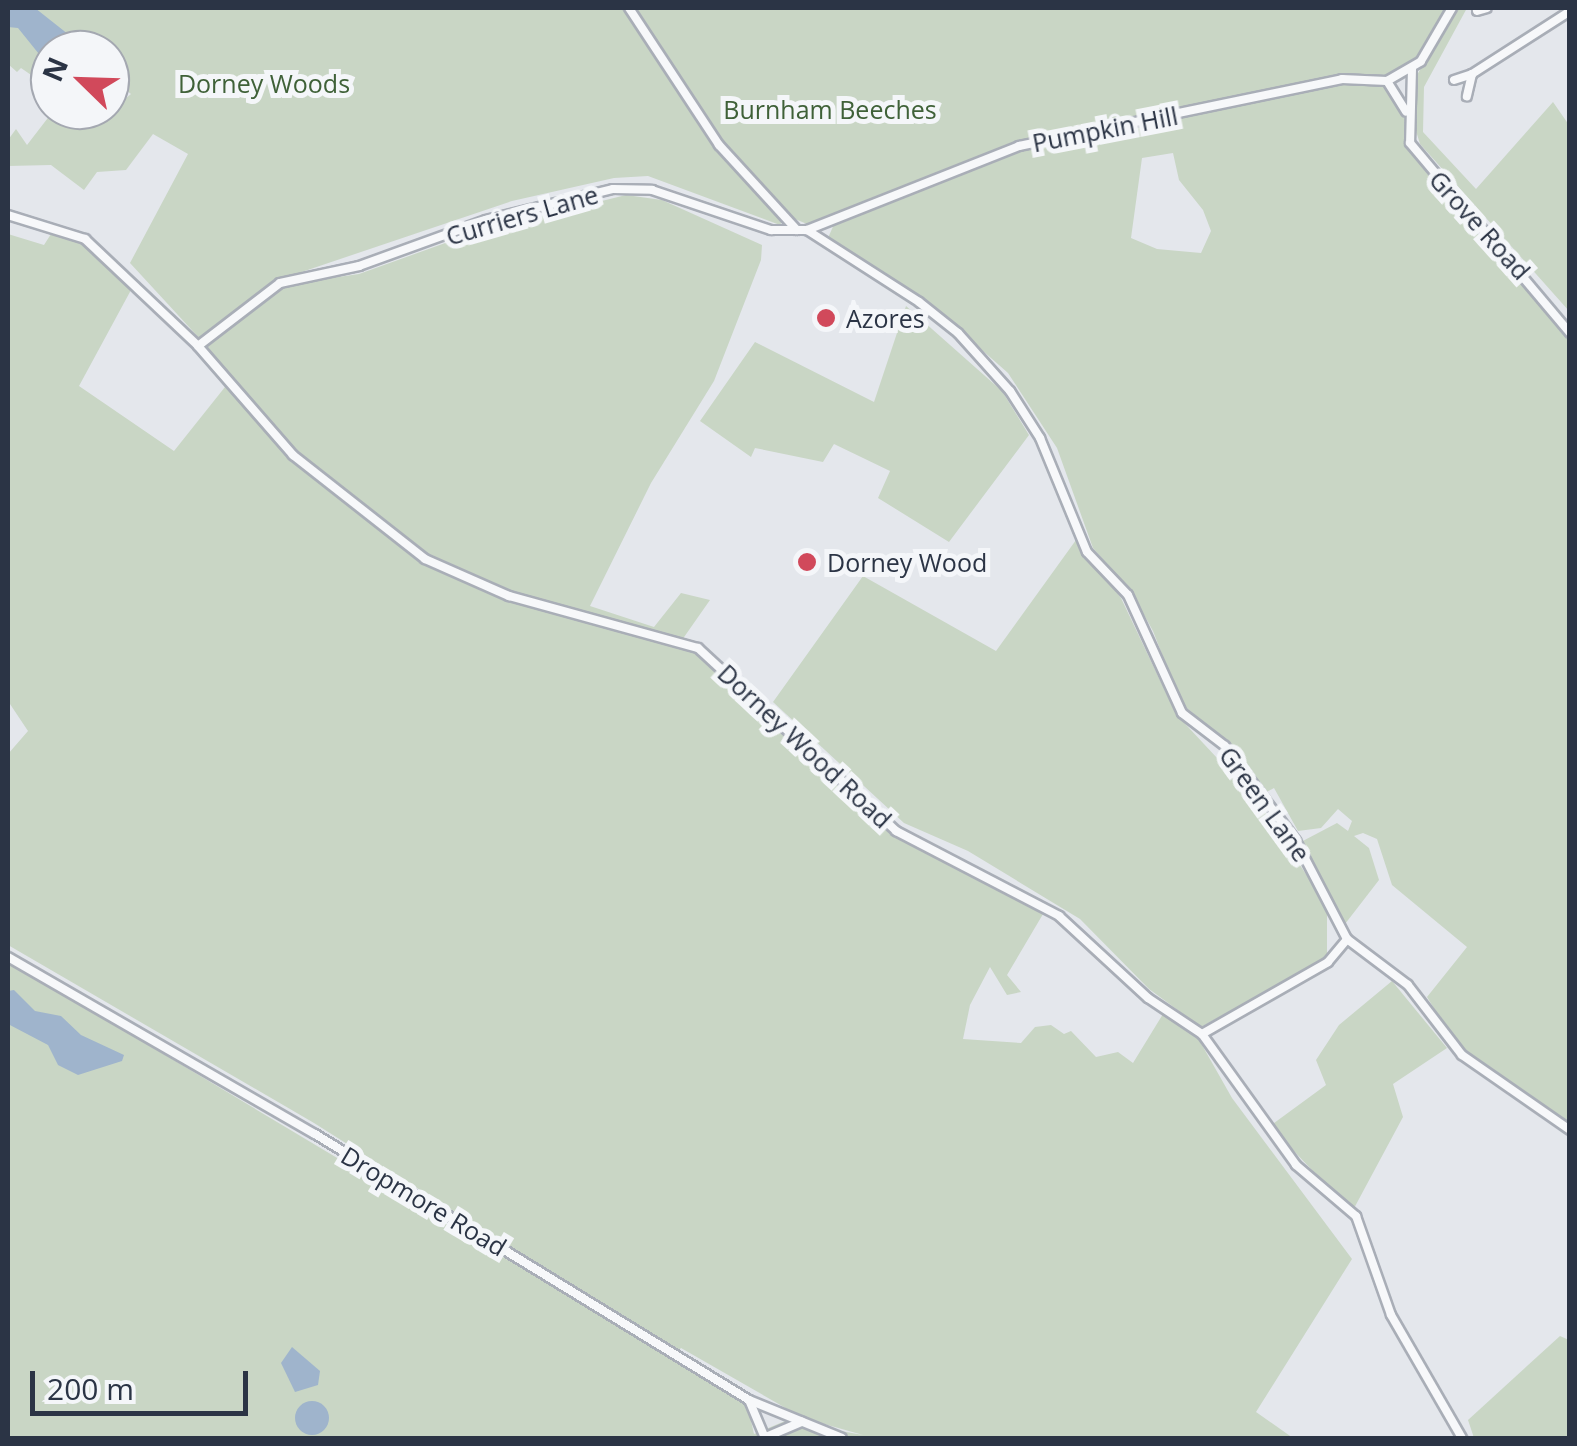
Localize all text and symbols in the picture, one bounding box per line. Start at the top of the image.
north arrow [30,30,130,130]
text: N [32,51,76,87]
park label: Dorney Woods [178,68,350,98]
park label: Burnham Beeches [723,94,937,124]
street label: Pumpkin Hill [1030,100,1180,158]
street label: Grove Road [1423,164,1537,286]
street label: Curriers Lane [443,179,601,251]
place label: Azores [846,303,925,333]
marker: Azores [815,307,837,329]
place label: Dorney Wood [827,547,987,577]
marker: Dorney Wood [796,551,818,573]
street label: Dorney Wood Road [712,658,898,834]
street label: Green Lane [1213,741,1317,867]
street label: Dropmore Road [336,1140,512,1262]
scale bar [35,1351,252,1413]
text: 200 m [47,1368,134,1409]

